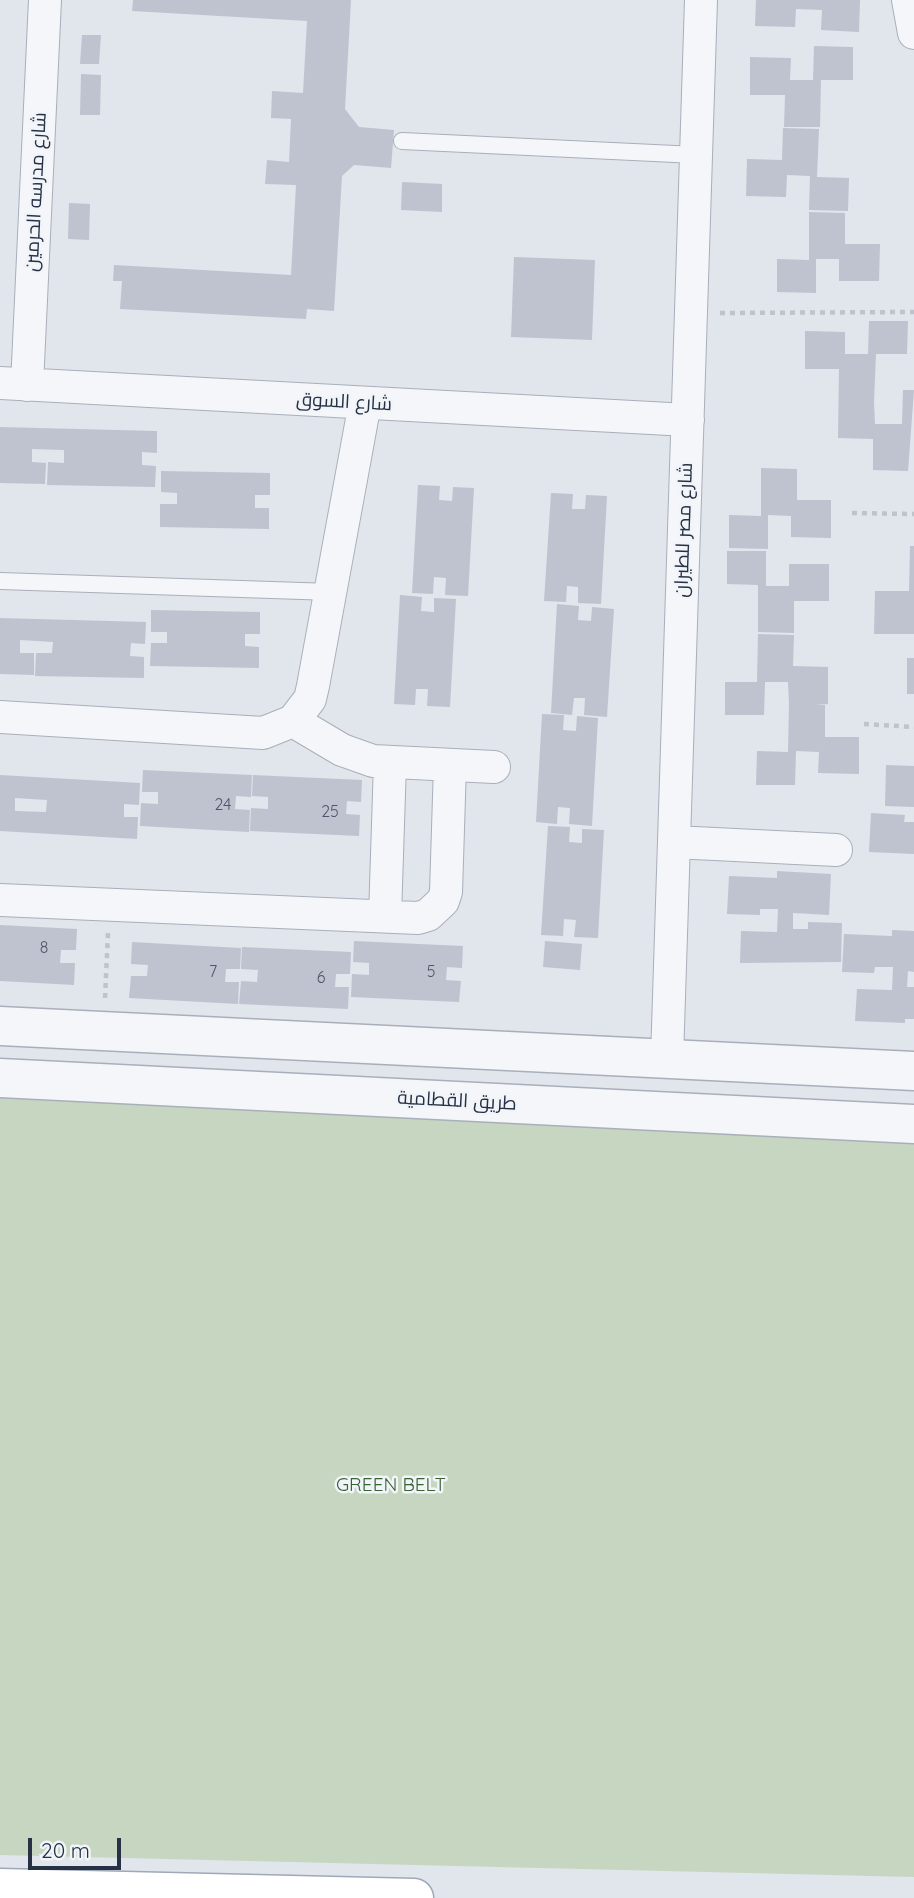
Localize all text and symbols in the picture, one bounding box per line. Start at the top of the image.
street label: شارع مدرسه الحرمين [20,112,52,272]
street label: شارع السوق [295,388,393,416]
street label: شارع مصر للطيران [670,462,698,598]
house number: 24 [214,795,232,815]
house number: 25 [321,802,339,822]
house number: 8 [40,938,48,958]
house number: 7 [209,962,217,982]
house number: 5 [427,962,435,982]
house number: 6 [317,968,325,988]
street label: طريق القطامية [397,1086,517,1116]
park label: GREEN BELT [336,1474,446,1496]
scale bar [32,1825,124,1869]
text: 20 m [41,1837,90,1863]

